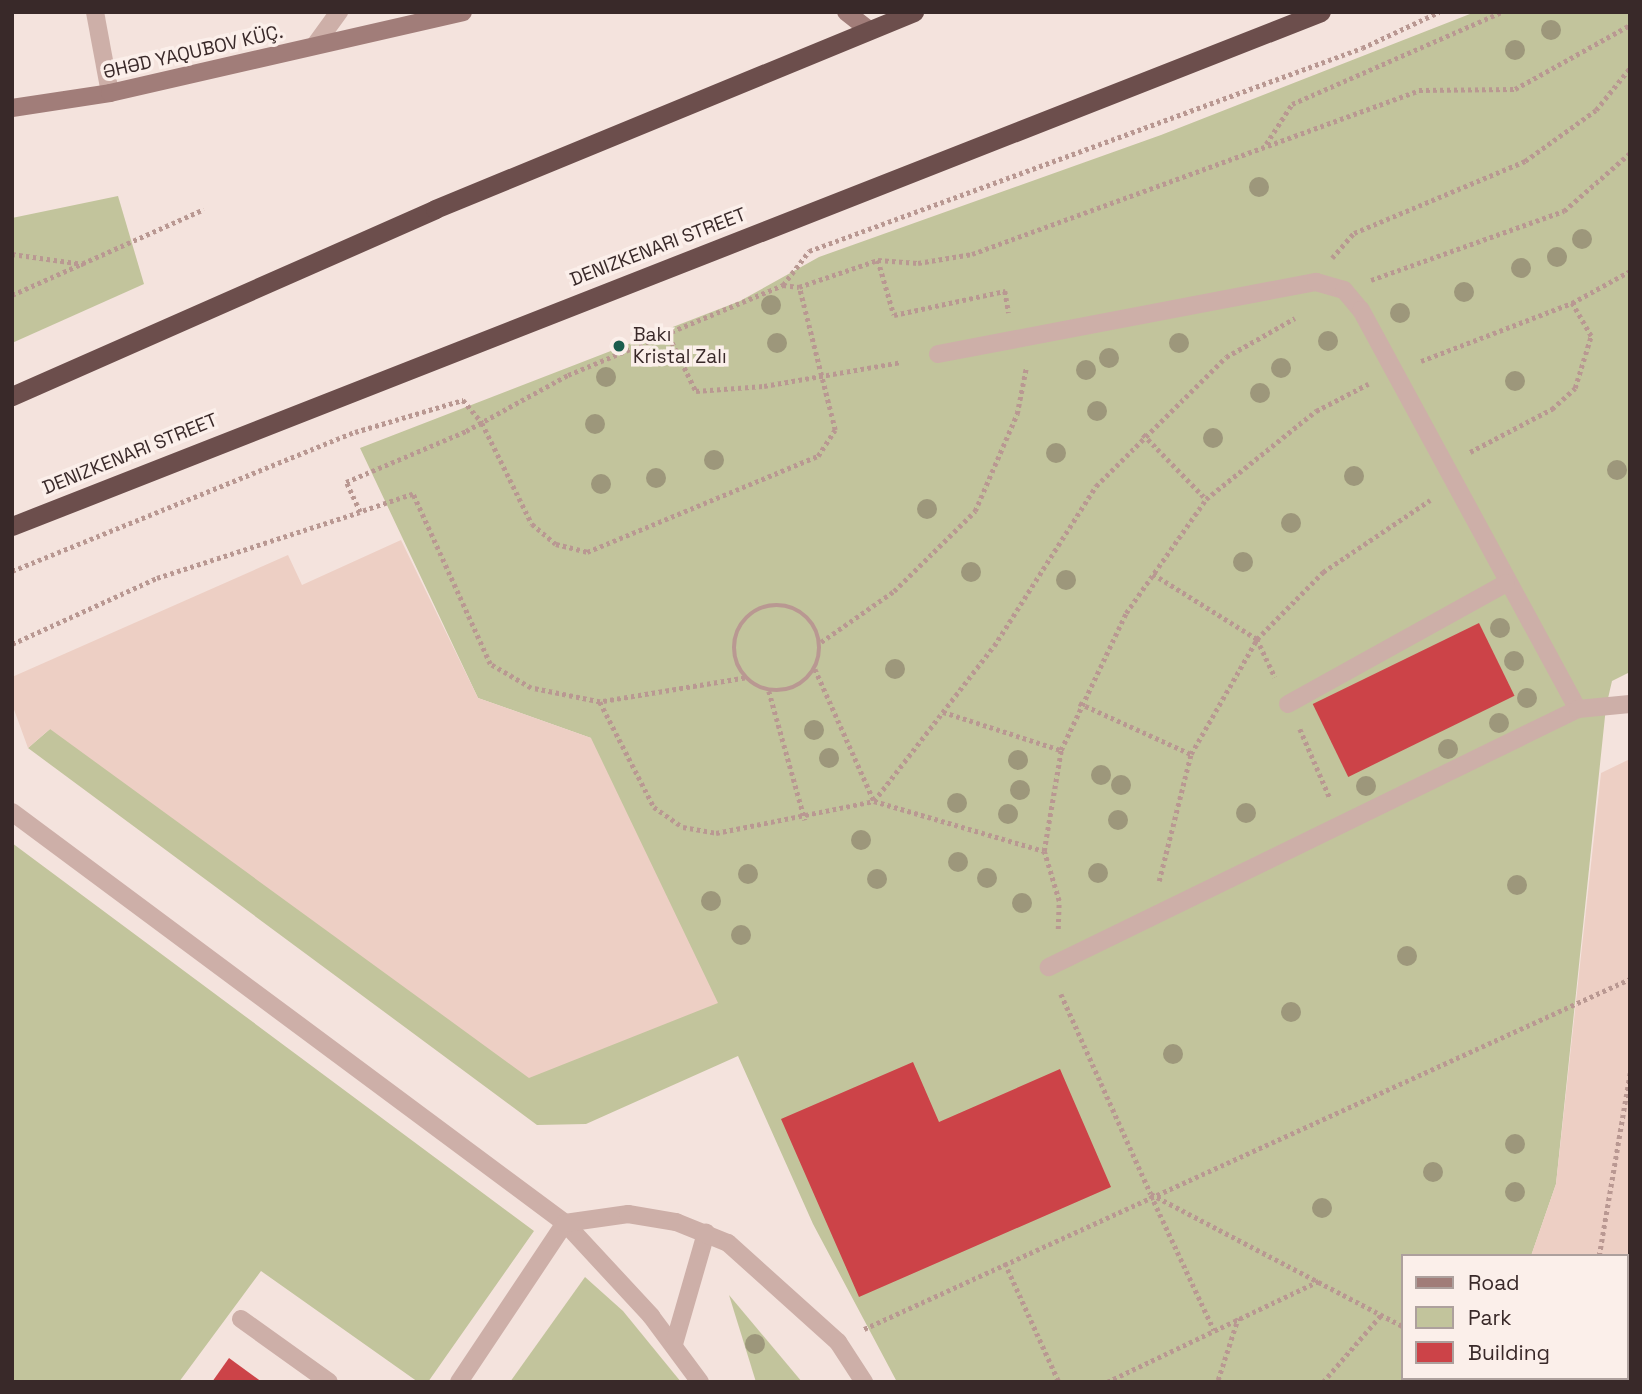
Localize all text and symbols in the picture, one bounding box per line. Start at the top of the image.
street label: ƏHƏD YAQUBOV KÜÇ. [101,20,285,84]
street label: DENIZKENARI STREET [567,203,749,291]
place label: Bakı Kristal Zalı [633,324,727,368]
marker: Bakı Kristal Zalı [611,338,627,354]
street label: DENIZKENARI STREET [39,408,221,500]
legend [1400,1254,1628,1380]
text: Road [1468,1269,1520,1296]
text: Park [1468,1304,1512,1331]
text: Building [1468,1339,1550,1366]

